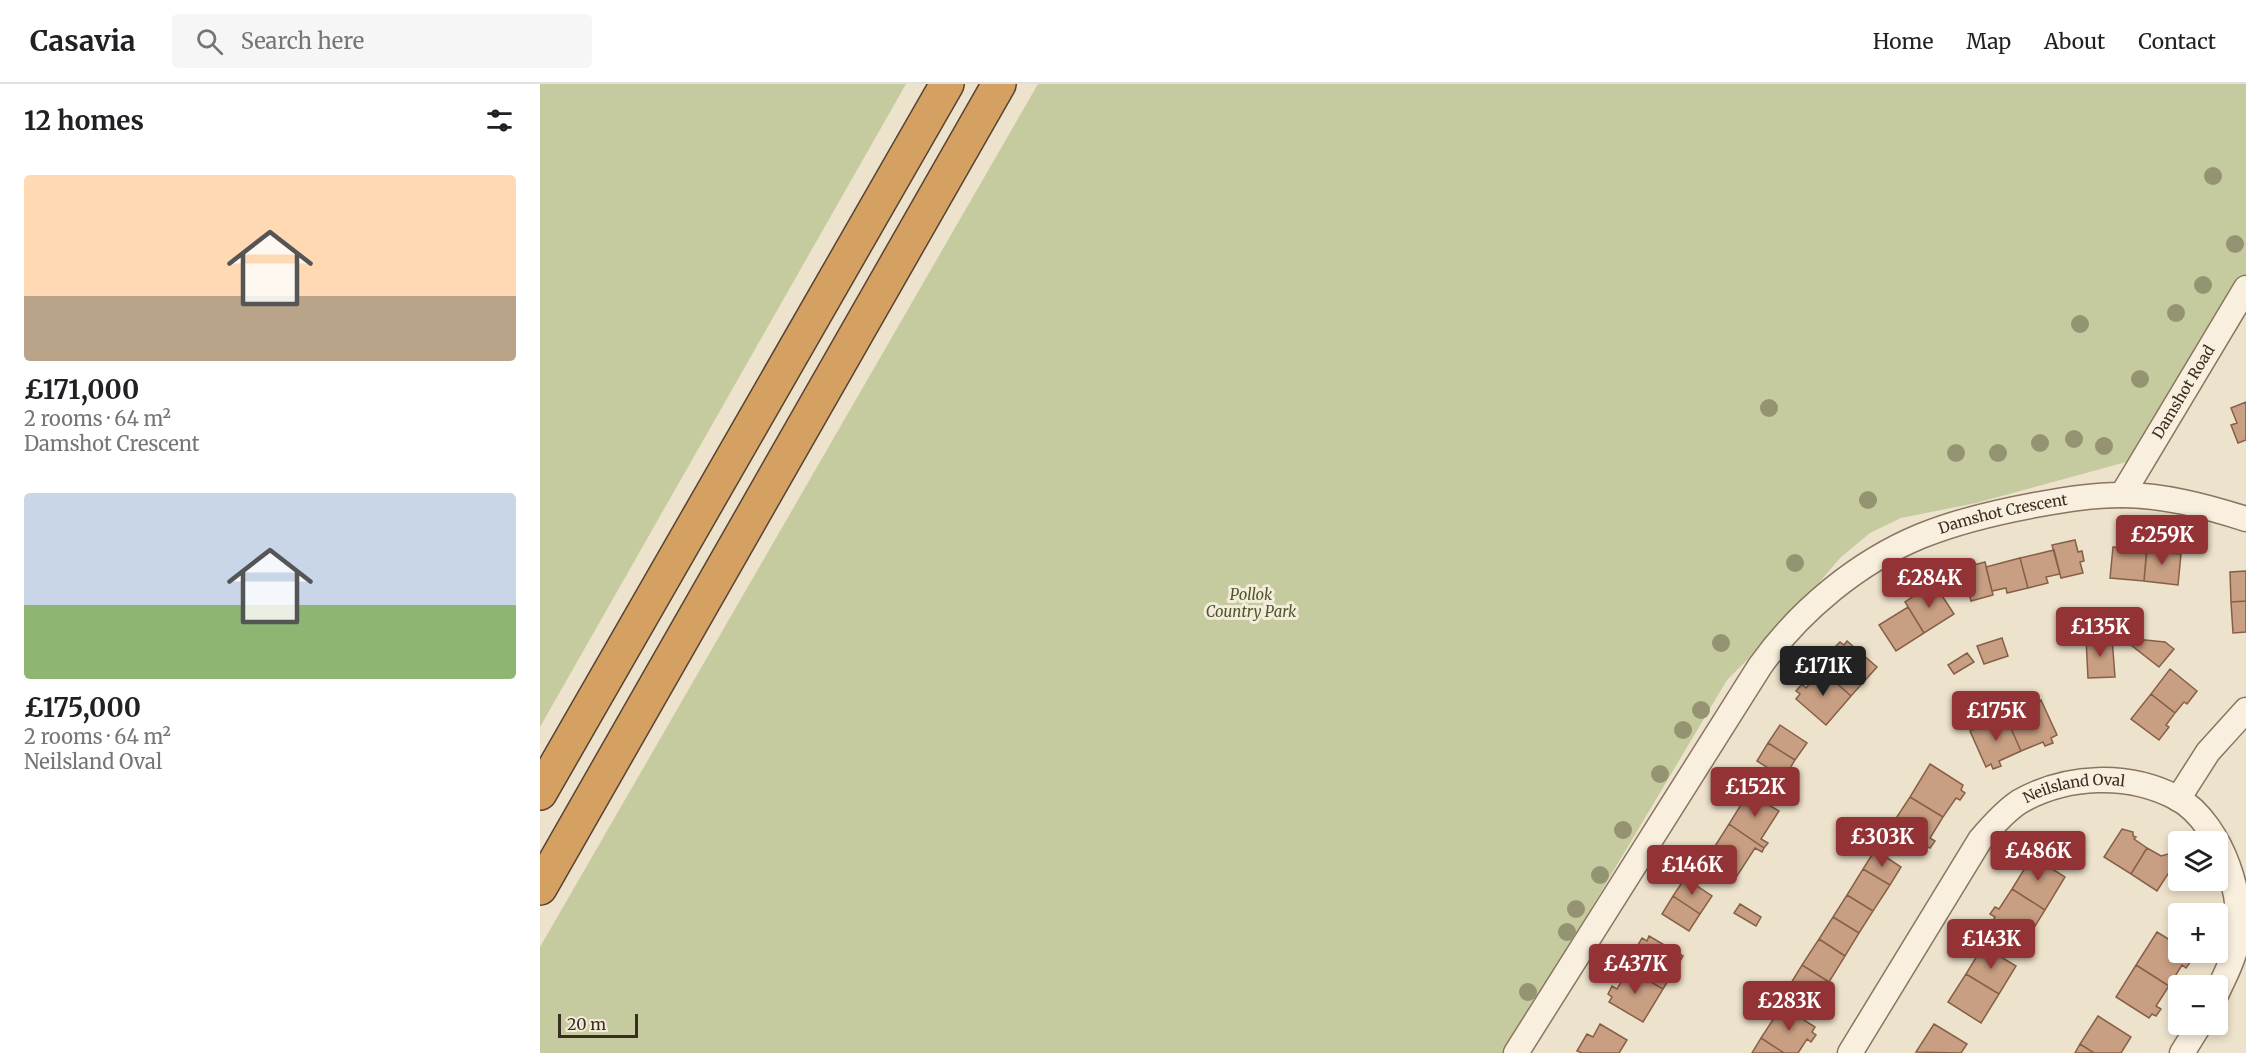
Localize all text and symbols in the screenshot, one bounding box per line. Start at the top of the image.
search box [172,14,592,68]
text: Casavia [30,23,136,59]
icon: search [193,25,226,58]
text: Search here [241,27,364,55]
text: Home [1873,28,1933,55]
text: Map [1966,28,2011,55]
text: About [2044,28,2105,55]
text: Contact [2138,28,2216,55]
text: 12 homes [24,104,144,137]
icon: filters [483,104,516,137]
icon: home [216,214,324,322]
street label: Damshot Road [2148,341,2219,442]
text: £171,000 [24,373,139,406]
text: 2 rooms · 64 m² [24,406,171,431]
text: Damshot Crescent [24,431,199,456]
street label: Damshot Crescent [1936,490,2069,538]
pin: £259K [2120,515,2204,566]
text: £259K [2130,522,2194,547]
icon: home [216,532,324,640]
pin: £284K [1887,558,1971,609]
text: £284K [1896,565,1962,590]
park label: Pollok Country Park [1206,585,1297,621]
pin: £135K [2058,607,2142,658]
text: £135K [2070,614,2130,639]
pin: £171K [1781,646,1865,697]
text: £171K [1794,653,1852,678]
text: £175,000 [24,691,141,724]
pin: £175K [1954,691,2038,742]
text: £175K [1966,698,2026,723]
text: 2 rooms · 64 m² [24,724,171,749]
text: Neilsland Oval [24,749,162,774]
pin: £152K [1713,767,1797,818]
street label: Neilsland Oval [2020,770,2126,807]
text: £152K [1725,774,1785,799]
pin: £303K [1840,817,1924,868]
text: £303K [1850,824,1914,849]
pin: £486K [1996,831,2080,882]
map controls [2168,831,2228,1035]
button: layers [2168,831,2228,891]
text: £486K [2004,838,2072,863]
pin: £146K [1650,845,1734,896]
text: £146K [1661,852,1723,877]
button: + [2168,903,2228,963]
pin: £143K [1949,919,2033,970]
text: £143K [1961,926,2021,951]
pin: £437K [1593,944,1677,995]
text: £437K [1603,951,1667,976]
button: − [2168,975,2228,1035]
pin: £283K [1747,981,1831,1032]
text: £283K [1757,988,1821,1013]
scale bar [558,1011,638,1038]
text: 20 m [567,1014,606,1034]

